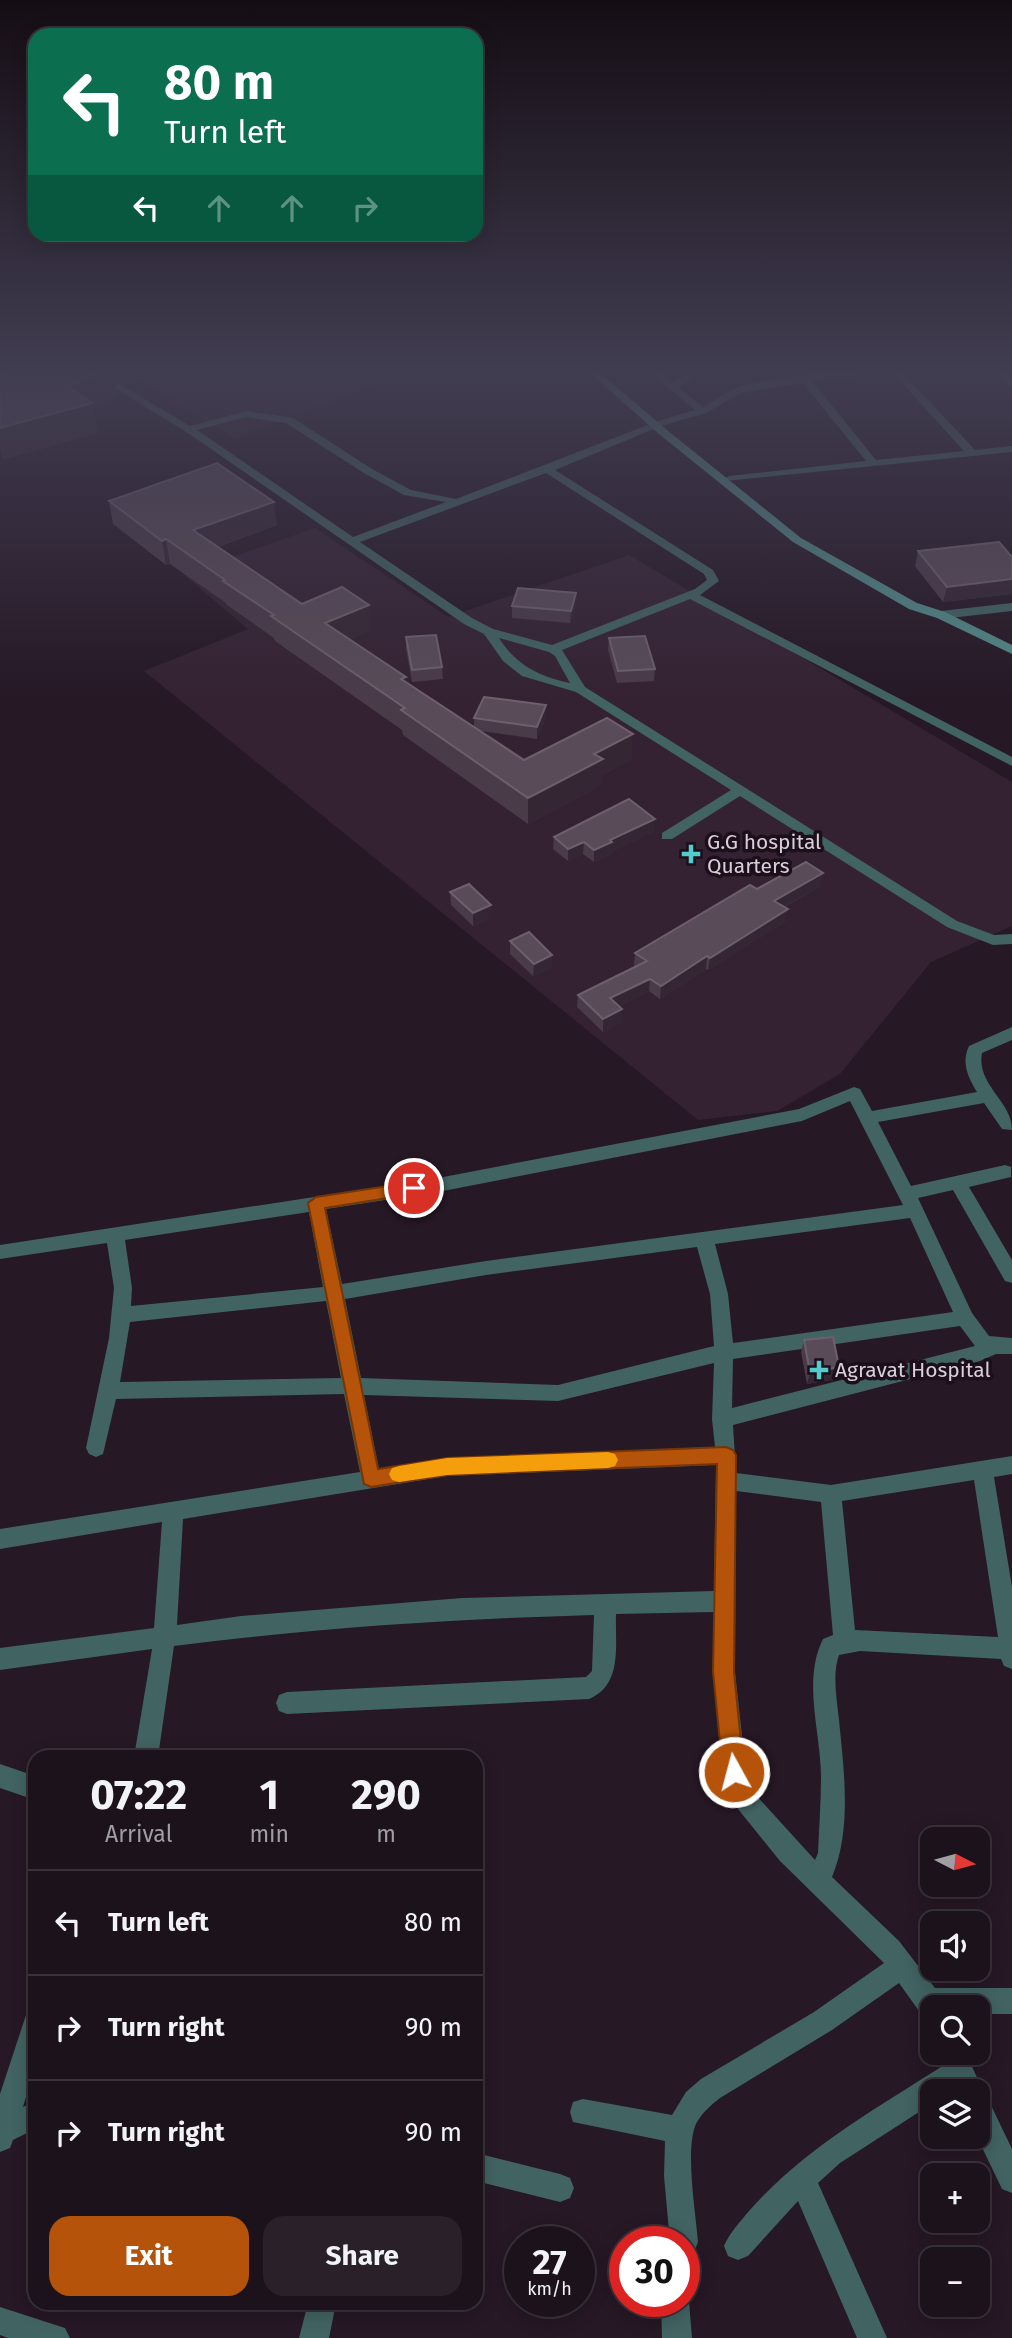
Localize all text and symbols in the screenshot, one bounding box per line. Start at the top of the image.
text: 80 m [164,53,274,112]
icon: left [49,56,140,147]
text: Turn left [164,113,286,151]
icon: left [127,189,165,227]
icon: ahead [200,189,238,227]
icon: ahead [273,189,311,227]
icon: right [346,189,384,227]
place label: G.G hospital Quarters [707,829,821,879]
marker: G.G hospital Quarters [681,844,701,864]
pin [384,1158,444,1218]
icon: arrive [395,1169,433,1207]
place label: Agravat Hospital [835,1357,991,1383]
marker: Agravat Hospital [809,1360,829,1380]
position arrow [697,1735,771,1809]
text: 07:22 [90,1770,187,1820]
text: 1 [260,1770,279,1820]
text: 290 [351,1770,421,1820]
text: Arrival [105,1820,172,1848]
text: min [249,1820,289,1848]
text: m [376,1820,396,1848]
north arrow [920,1827,990,1897]
map controls [920,1827,990,2317]
icon: left [49,1904,87,1942]
text: Turn left [108,1907,209,1938]
text: 80 m [404,1907,462,1938]
button: sound [920,1911,990,1981]
button: search [920,1995,990,2065]
icon: right [49,2009,87,2047]
text: Turn right [108,2012,225,2043]
text: 90 m [405,2012,462,2043]
button: layers [920,2079,990,2149]
icon: right [49,2114,87,2152]
text: Turn right [108,2117,225,2148]
text: 90 m [405,2117,462,2148]
button: + [920,2163,990,2233]
button: Exit [49,2216,249,2296]
button: Share [263,2216,462,2296]
speed limit sign: 30 [609,2226,700,2317]
text: 27 [532,2241,567,2283]
button: − [920,2247,990,2317]
text: km/h [527,2278,572,2300]

